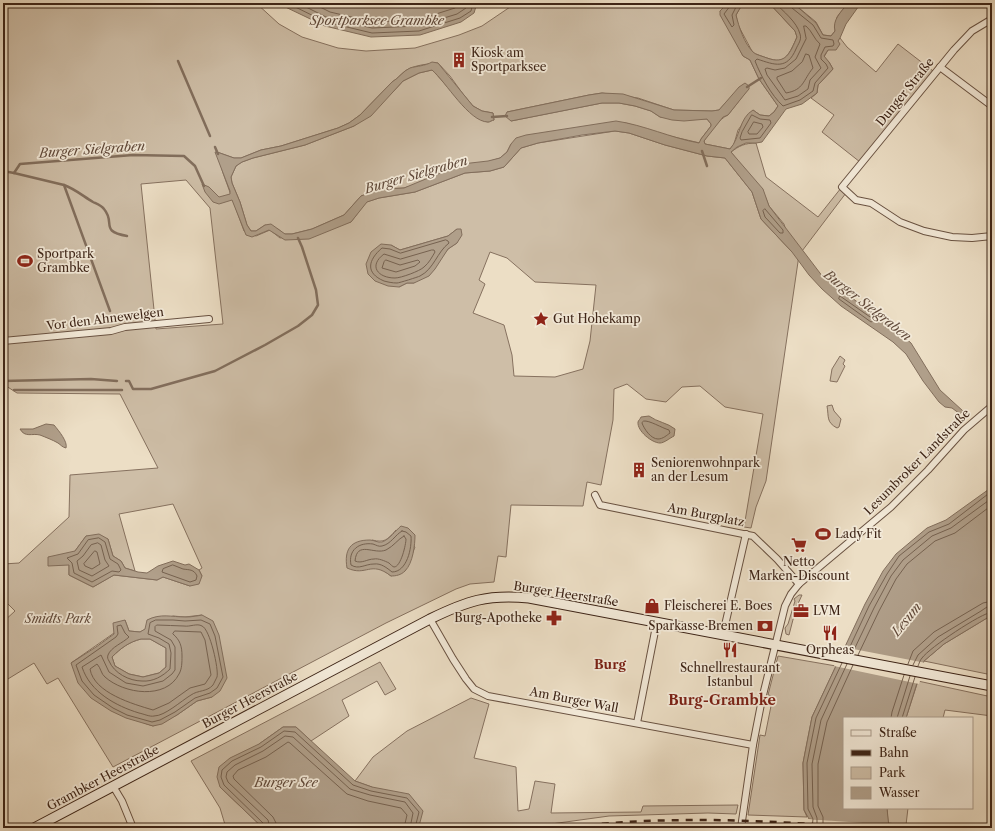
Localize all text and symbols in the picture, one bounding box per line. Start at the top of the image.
water label: Sportparksee Grambke [309,12,445,28]
place label: Kiosk am Sportparksee [471,45,547,74]
building icon: Kiosk am Sportparksee [450,51,468,69]
street label: Dunger Straße [873,54,937,129]
water label: Burger Sielgraben [37,137,146,161]
water label: Burger Sielgraben [362,152,469,197]
place label: Sportpark Grambke [37,246,95,275]
sports icon: Sportpark Grambke [16,252,34,270]
water label: Burger Sielgraben [820,265,915,344]
street label: Vor den Ahnewelgen [44,304,165,333]
place icon: Gut Hohekamp [532,310,550,328]
place label: Gut Hohekamp [553,311,641,326]
street label: Lesumbroker Landstraße [860,405,973,518]
place label: Seniorenwohnpark an der Lesum [651,455,761,484]
building icon: Seniorenwohnpark an der Lesum [630,461,648,479]
street label: Am Burgplatz [665,500,746,529]
sports icon: Lady Fit [814,525,832,543]
place label: Lady Fit [835,526,882,541]
supermarket icon: Netto Marken-Discount [790,536,808,554]
place label: Netto Marken-Discount [749,554,850,583]
street label: Burger Heerstraße [513,578,620,609]
shop icon: Fleischerei E. Boes [643,597,661,615]
place label: Fleischerei E. Boes [664,598,772,613]
water label: Lesum [887,599,924,640]
office icon: LVM [792,602,810,620]
place label: LVM [813,603,841,618]
pharmacy icon: Burg-Apotheke [545,609,563,627]
place label: Burg-Apotheke [454,610,542,625]
park label: Smidts Park [24,611,92,626]
bank icon: Sparkasse Bremen [756,617,774,635]
place label: Sparkasse Bremen [648,618,753,633]
restaurant icon: Orpheas [821,624,839,642]
restaurant icon: Schnellrestaurant Istanbul [721,641,739,659]
place label: Orpheas [806,642,854,657]
district label: Burg [594,656,627,672]
place label: Schnellrestaurant Istanbul [680,660,781,689]
street label: Burger Heerstraße [199,668,300,731]
street label: Am Burger Wall [527,683,620,716]
district label: Burg-Grambke [668,691,776,709]
legend [843,717,973,809]
text: Straße [879,725,917,740]
street label: Grambker Heerstraße [44,741,162,814]
text: Bahn [879,745,909,760]
text: Park [879,765,906,780]
water label: Burger See [253,774,319,790]
text: Wasser [878,785,920,800]

